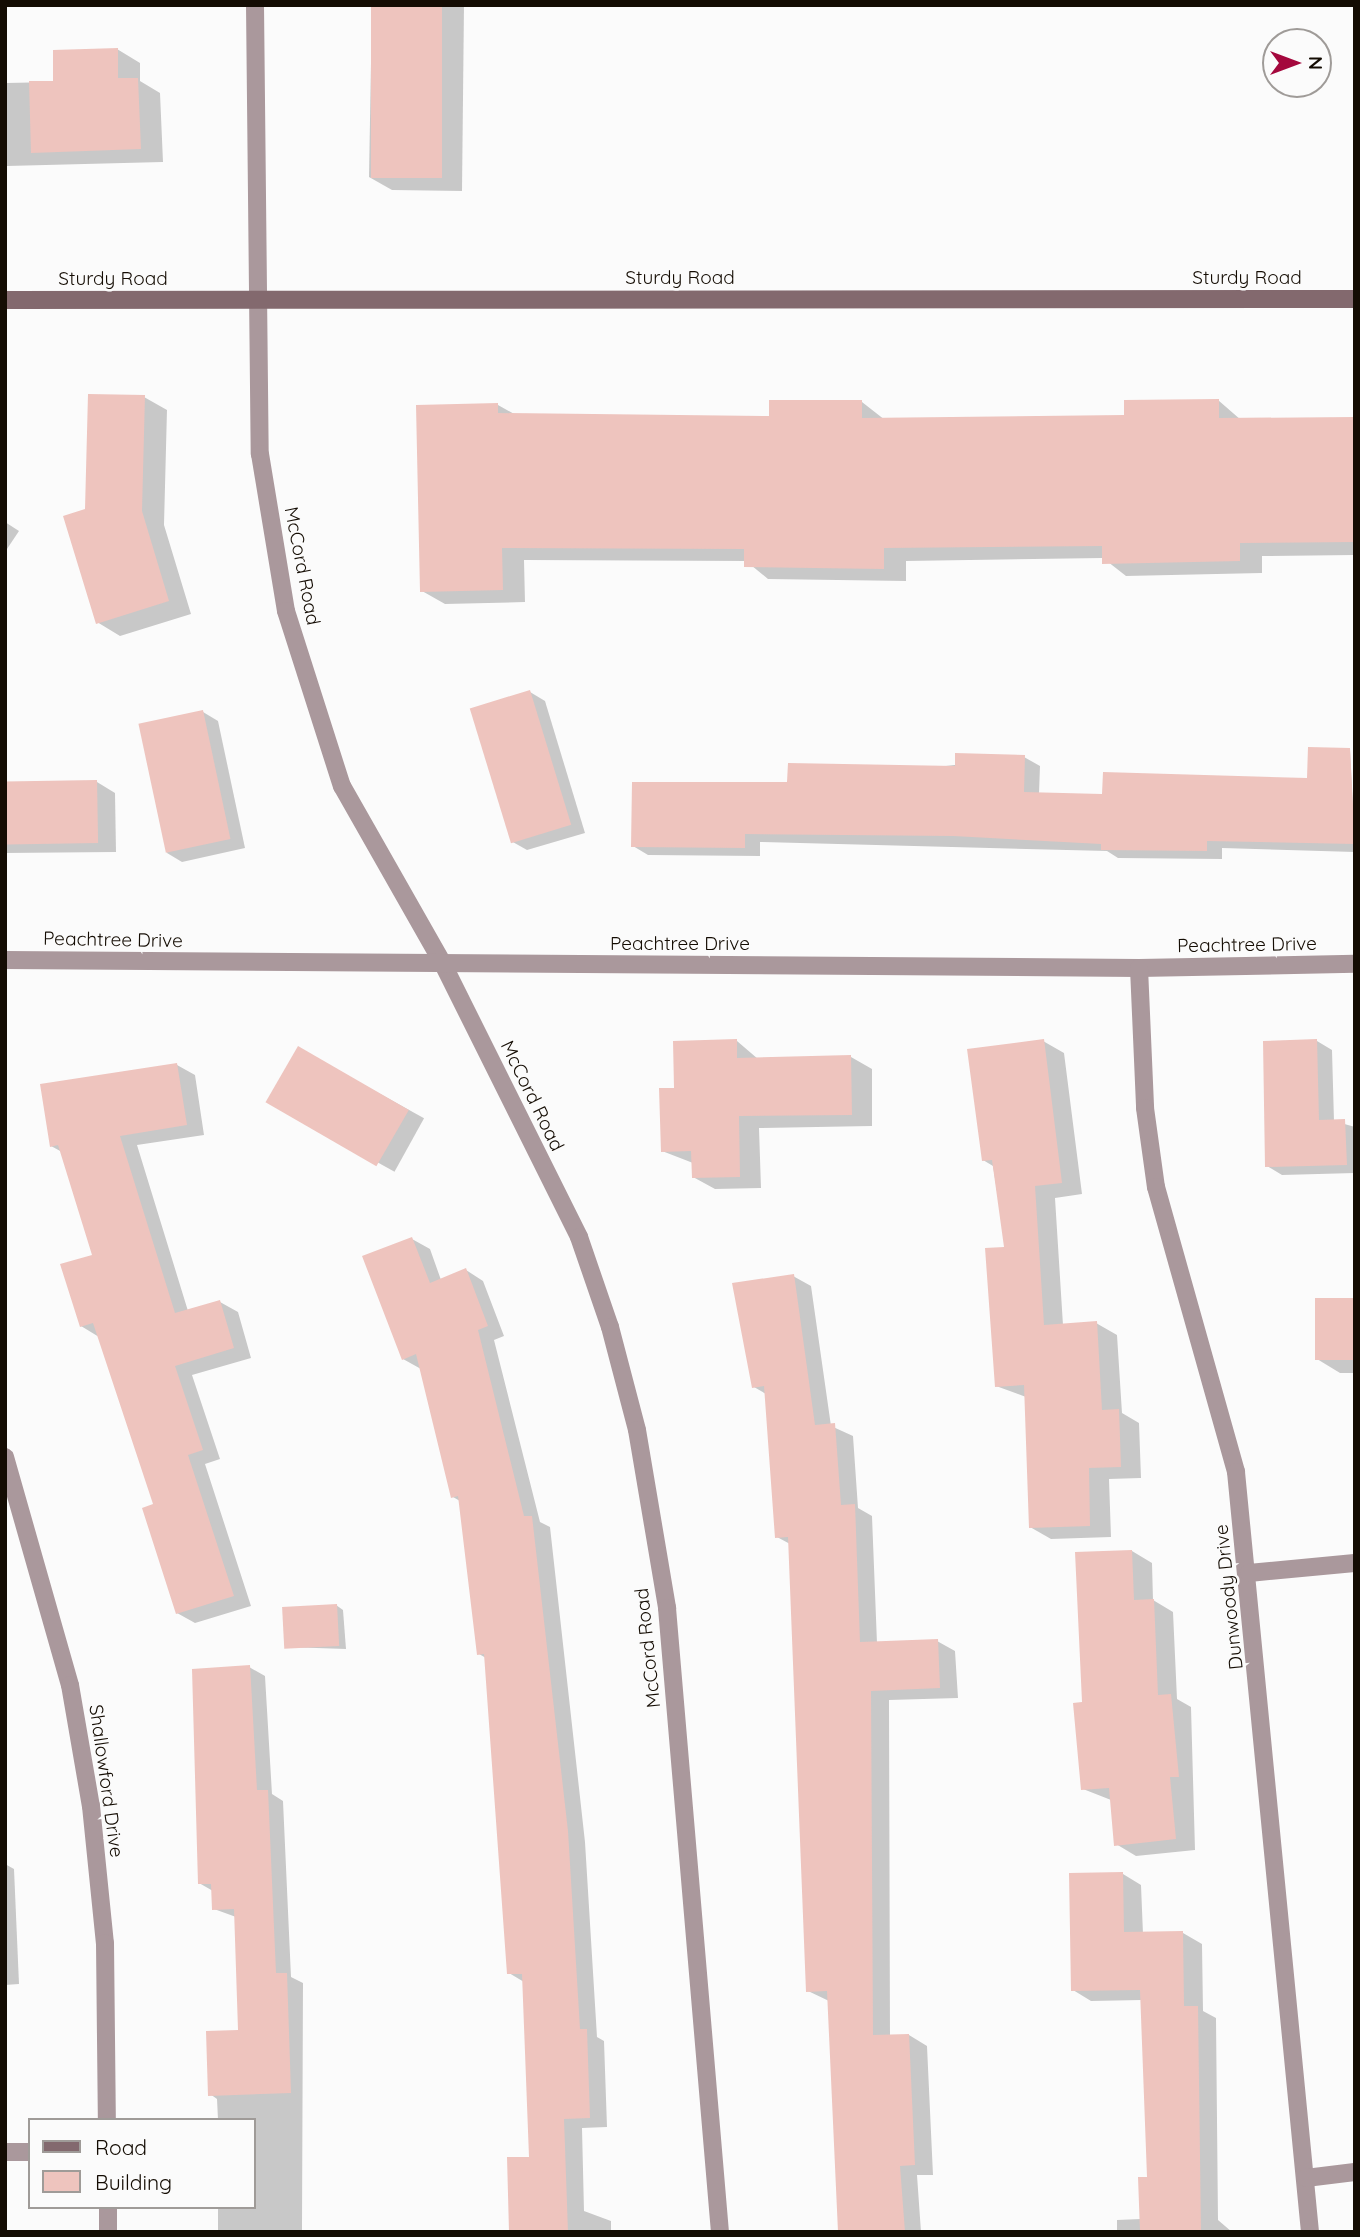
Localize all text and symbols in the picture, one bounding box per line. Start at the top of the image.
north arrow [1262,28,1332,98]
text: N [1304,56,1328,70]
street label: Sturdy Road [625,267,735,289]
street label: Sturdy Road [1192,267,1302,289]
street label: Sturdy Road [58,268,168,290]
street label: McCord Road [279,505,325,627]
street label: Peachtree Drive [43,927,183,953]
street label: Peachtree Drive [1177,932,1317,958]
street label: Peachtree Drive [610,933,750,955]
street label: McCord Road [495,1037,569,1155]
street label: Dunwoody Drive [1210,1523,1248,1671]
street label: McCord Road [630,1587,666,1709]
street label: Shallowford Drive [84,1703,128,1859]
legend [28,2118,256,2209]
text: Road [95,2134,147,2160]
text: Building [95,2169,172,2195]

